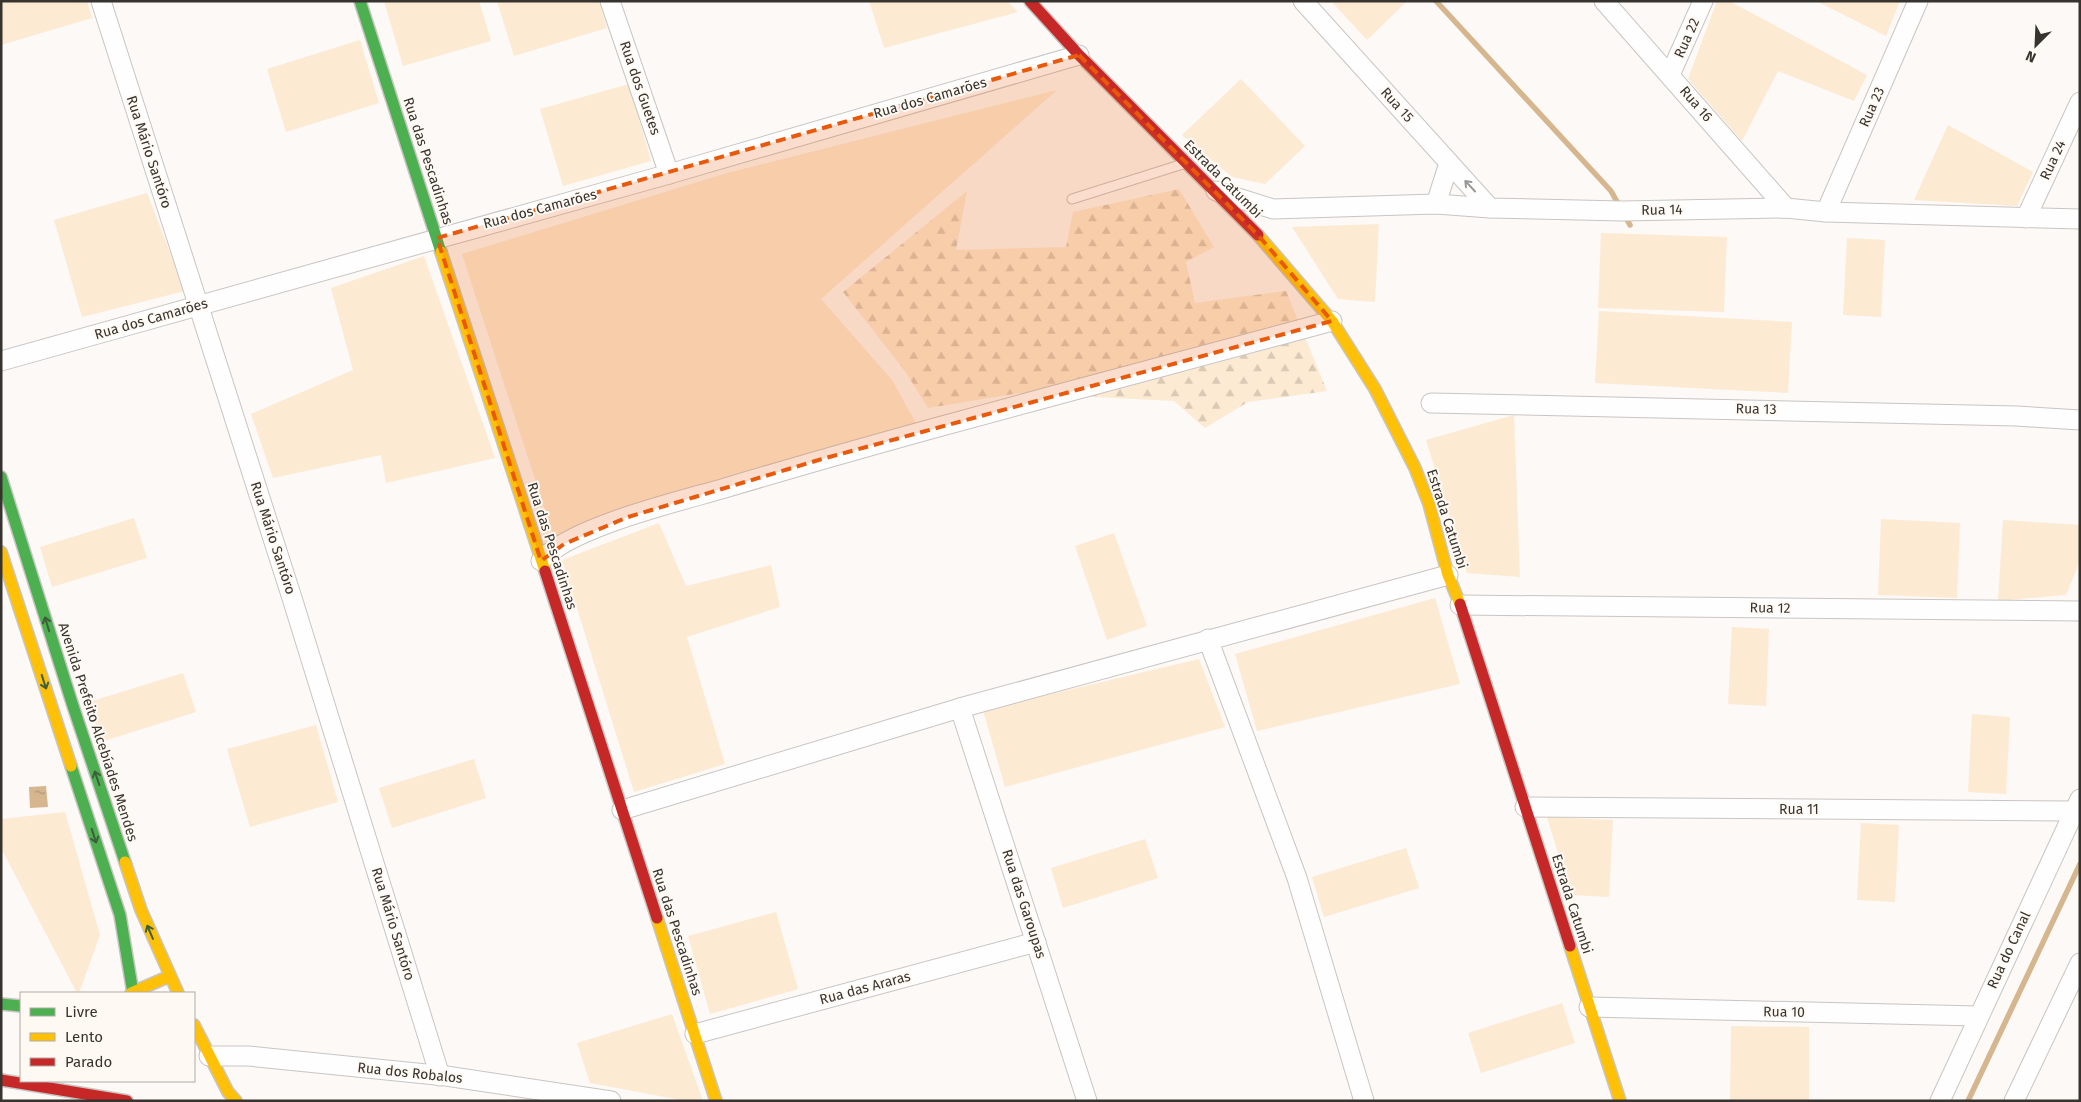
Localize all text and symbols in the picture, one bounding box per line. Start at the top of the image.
street label: Rua 22 [1671,15,1703,61]
north arrow [2011,20,2061,70]
street label: Rua dos Guetes [616,39,664,138]
text: N [2023,47,2039,66]
street label: Rua dos Camarões [871,74,989,122]
street label: Rua 16 [1676,83,1716,125]
street label: Rua 15 [1377,84,1417,126]
street label: Rua 23 [1856,84,1888,130]
street label: Rua Mário Santóro [123,94,175,210]
street label: Rua das Pescadinhas [399,95,457,227]
street label: Estrada Catumbi [1180,136,1266,222]
street label: Rua 24 [2036,137,2070,183]
one-way arrow [1464,179,1476,192]
street label: Rua dos Camarões [481,186,599,232]
street label: Rua 14 [1641,201,1683,219]
street label: Rua dos Camarões [92,295,210,343]
street label: Rua 13 [1735,400,1777,418]
street label: Estrada Catumbi [1423,467,1471,571]
street label: Rua Mário Santóro [247,480,299,596]
street label: Rua das Pescadinhas [523,480,581,612]
street label: Rua 12 [1749,599,1791,617]
one-way arrow [42,616,51,632]
street label: Avenida Prefeito Alcebíades Mendes [55,620,142,844]
one-way arrow [40,674,49,689]
one-way arrow [92,771,101,786]
street label: Rua 11 [1779,801,1819,818]
one-way arrow [90,828,100,844]
street label: Rua das Garoupas [998,847,1050,961]
street label: Estrada Catumbi [1548,852,1596,956]
street label: Rua Mário Santóro [368,865,418,983]
street label: Rua das Pescadinhas [648,866,706,998]
street label: Rua do Canal [1984,909,2034,991]
one-way arrow [145,925,155,940]
street label: Rua das Araras [818,968,913,1008]
legend [20,992,195,1082]
text: Livre [65,1003,98,1021]
street label: Rua 10 [1763,1003,1805,1021]
text: Lento [65,1028,103,1046]
text: Parado [65,1053,112,1071]
street label: Rua dos Robalos [357,1059,464,1087]

